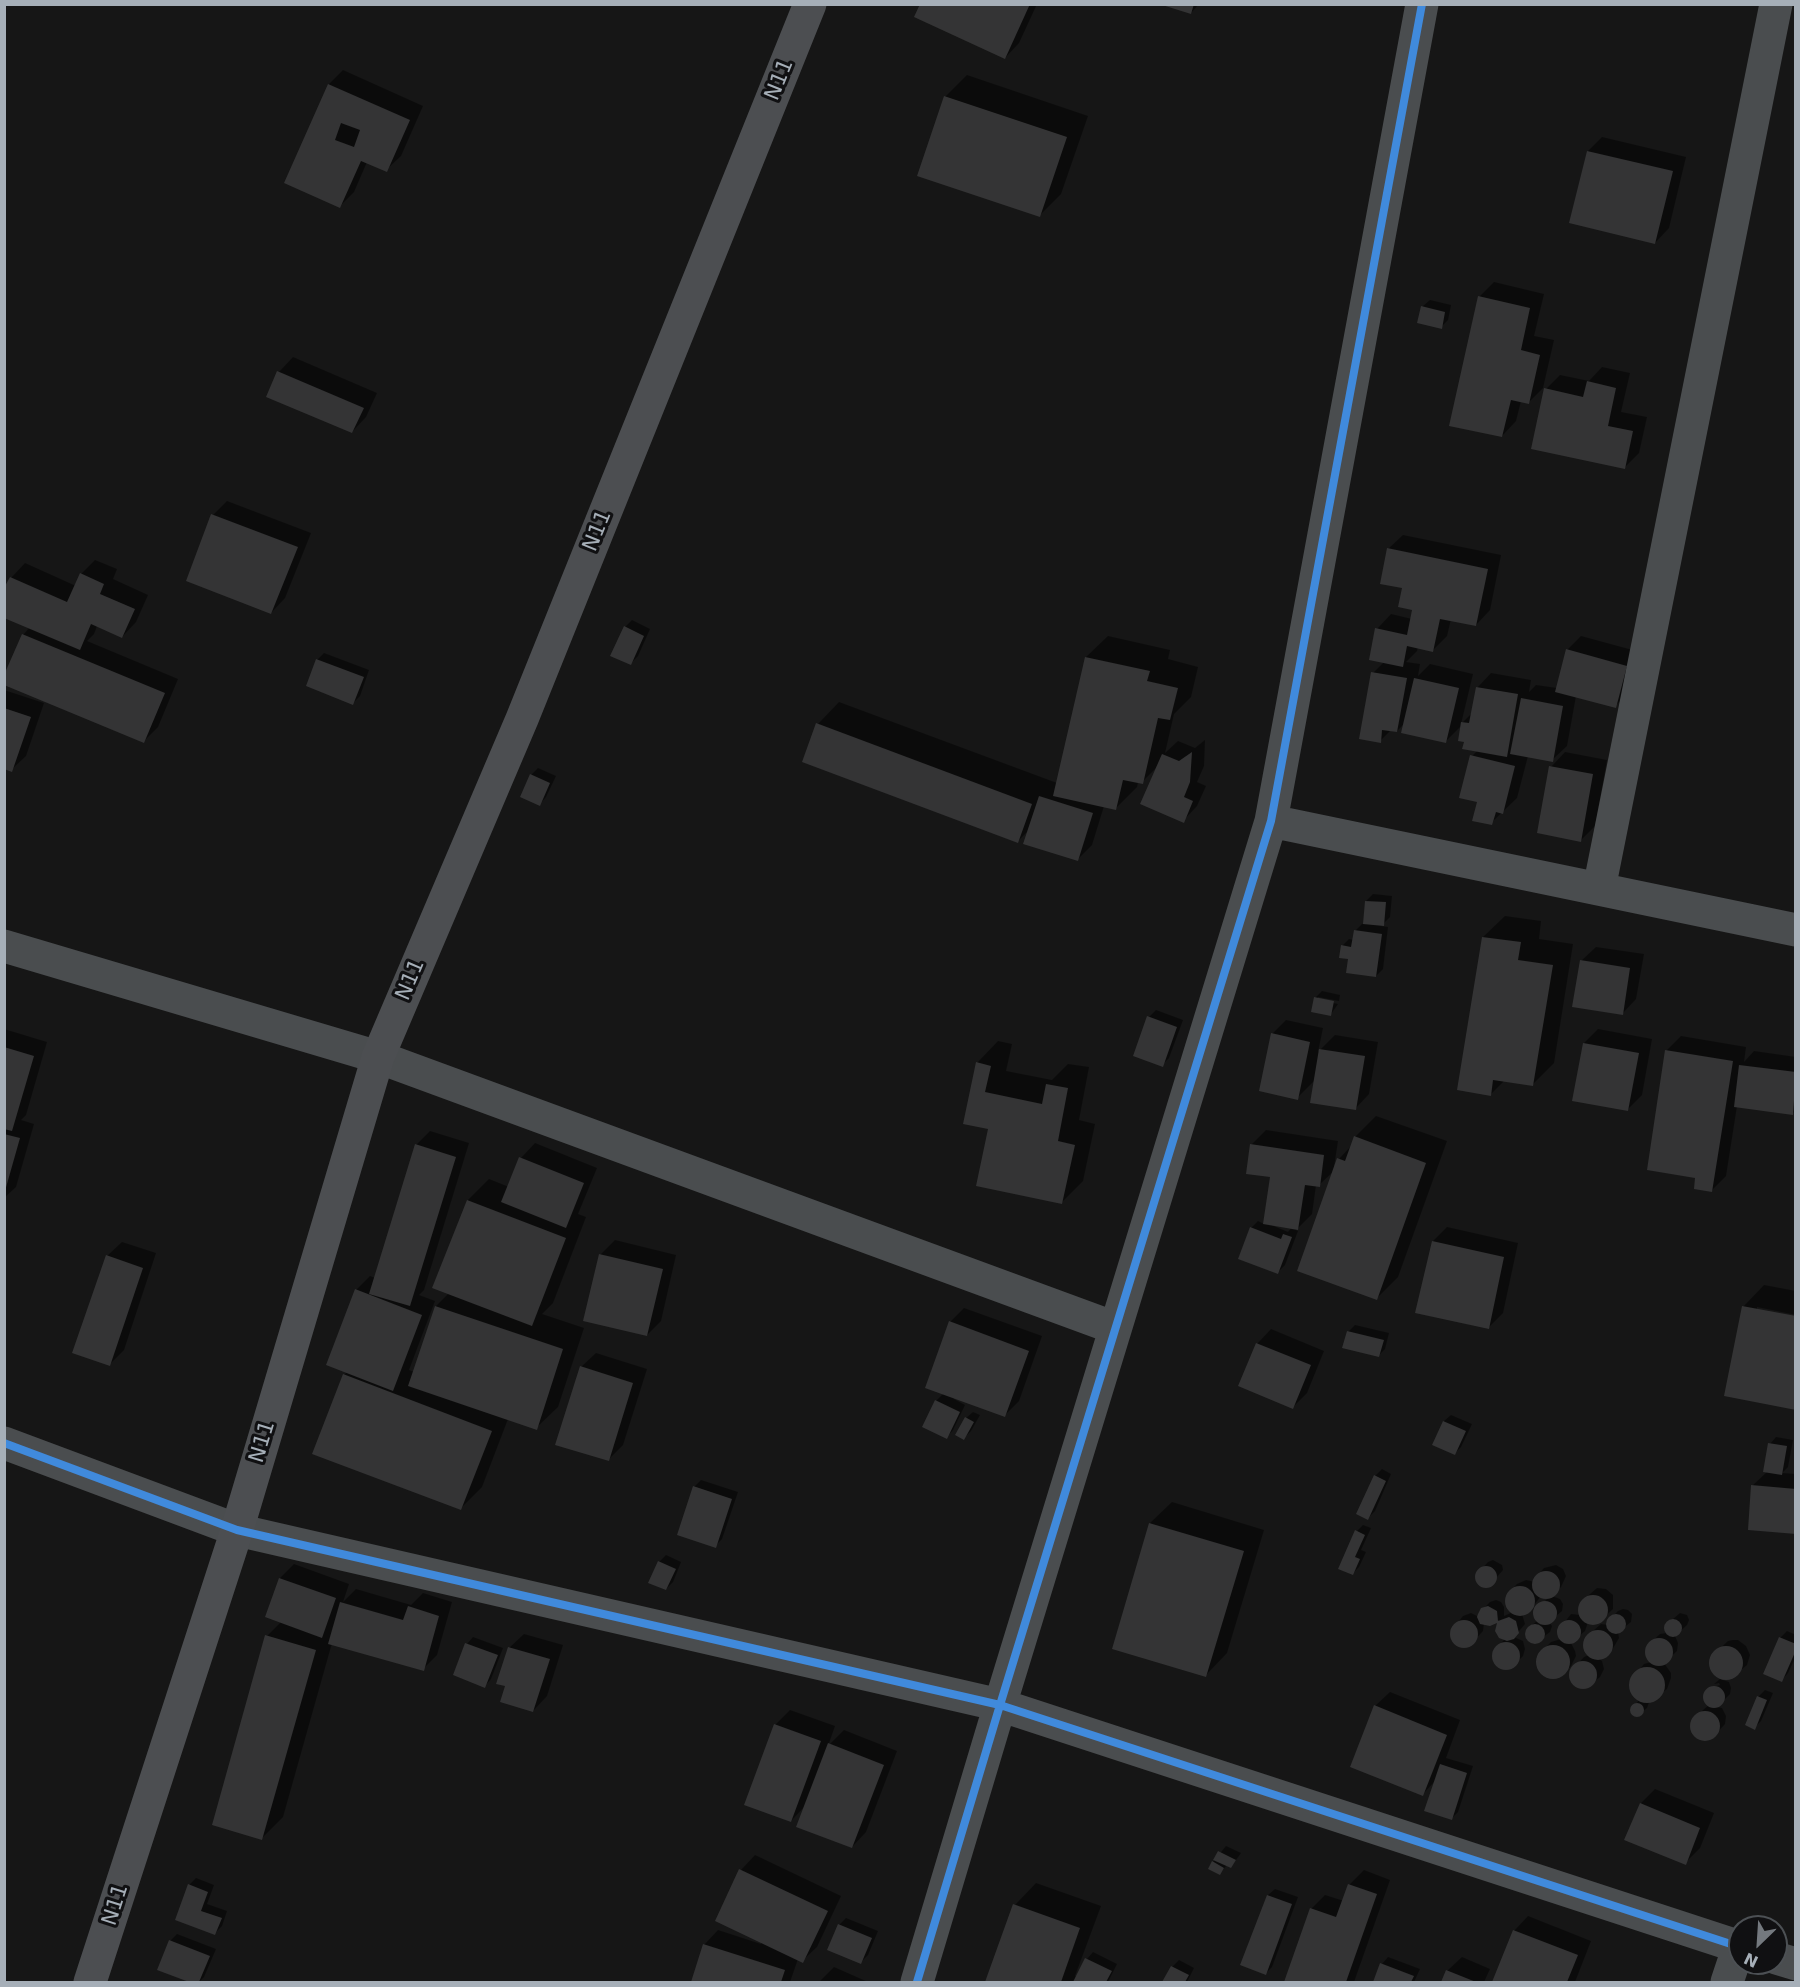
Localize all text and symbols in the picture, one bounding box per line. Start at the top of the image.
street label: N11 [760,56,800,104]
street label: N11 [578,507,618,555]
street label: N11 [391,956,431,1004]
street label: N11 [245,1418,281,1466]
street label: N11 [97,1881,135,1929]
north arrow [1728,1915,1788,1975]
text: N [1741,1949,1761,1971]

